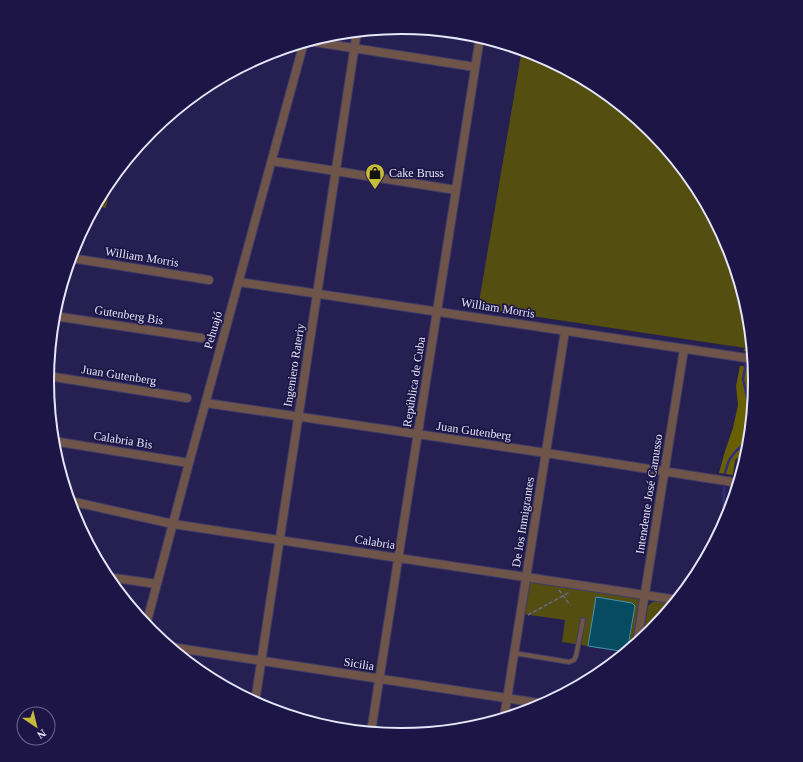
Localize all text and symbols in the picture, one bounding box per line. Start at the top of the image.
shop icon: Cake Bruss [364,162,386,190]
place label: Cake Bruss [389,166,444,180]
street label: William Morris [104,244,180,270]
street label: William Morris [460,295,536,321]
street label: Gutenberg Bis [94,303,165,327]
street label: Pehuajó [201,309,225,351]
street label: Ingeniero Rateriy [280,322,308,408]
street label: República de Cuba [400,335,428,428]
street label: Juan Gutenberg [81,362,157,388]
street label: Juan Gutenberg [436,419,512,443]
street label: Calabria Bis [92,428,154,452]
street label: Intendente José Camusso [633,433,665,555]
street label: De los Inmigrantes [509,475,537,568]
street label: Calabria [354,532,397,552]
street label: Sicilia [343,655,376,673]
north arrow [16,706,56,746]
text: N [35,727,48,741]

